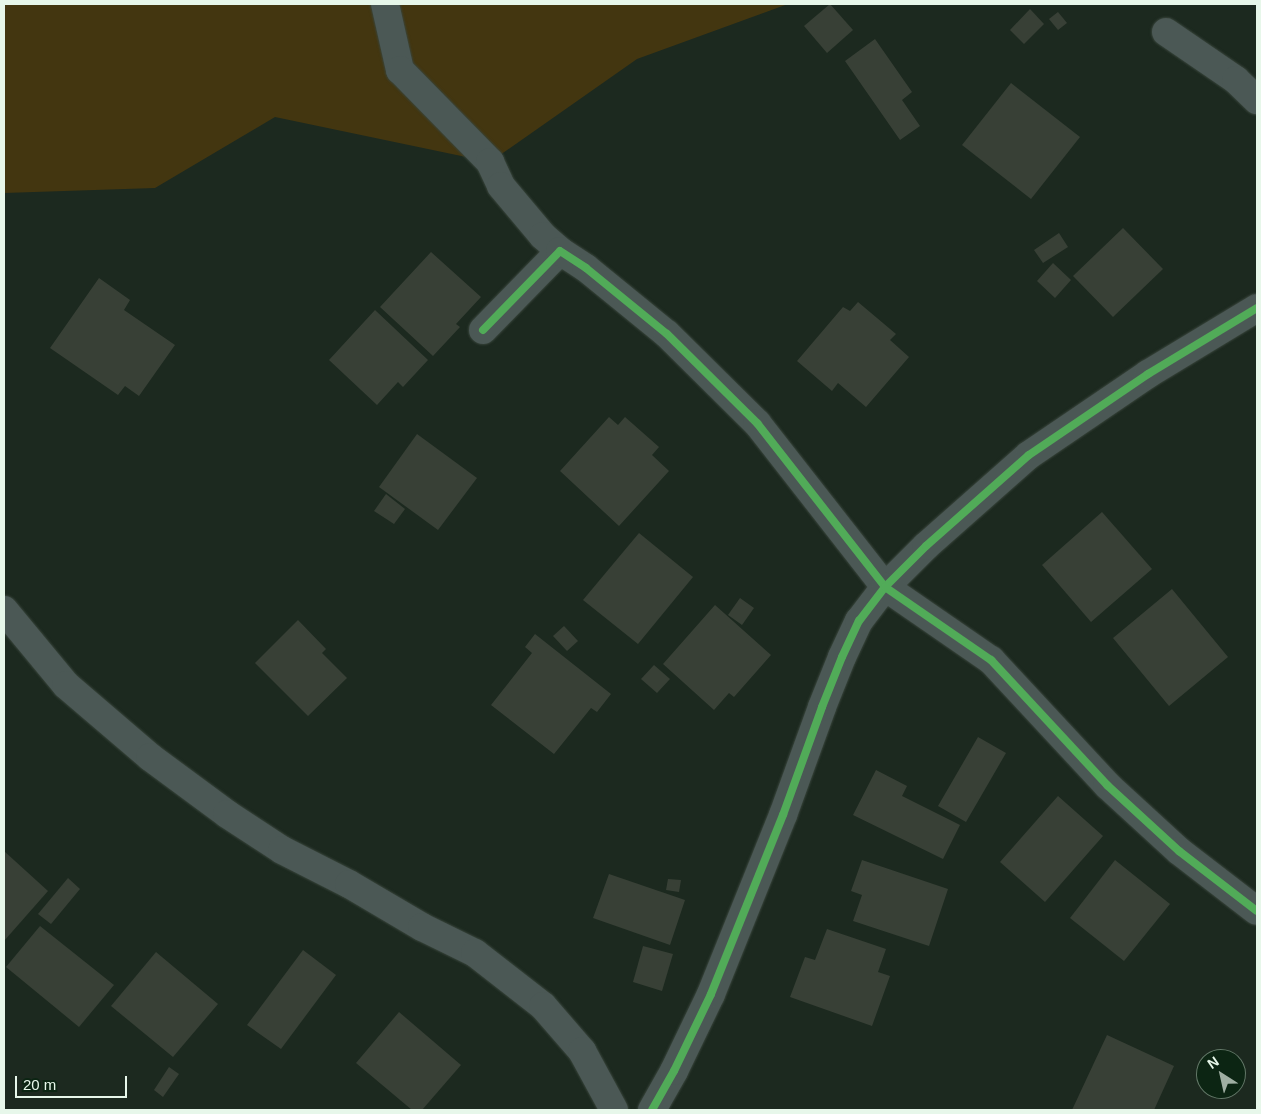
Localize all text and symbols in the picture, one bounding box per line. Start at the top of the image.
north arrow [1196,1049,1246,1099]
text: N [1204,1053,1222,1072]
scale bar [18,1066,130,1098]
text: 20 m [23,1076,56,1093]

